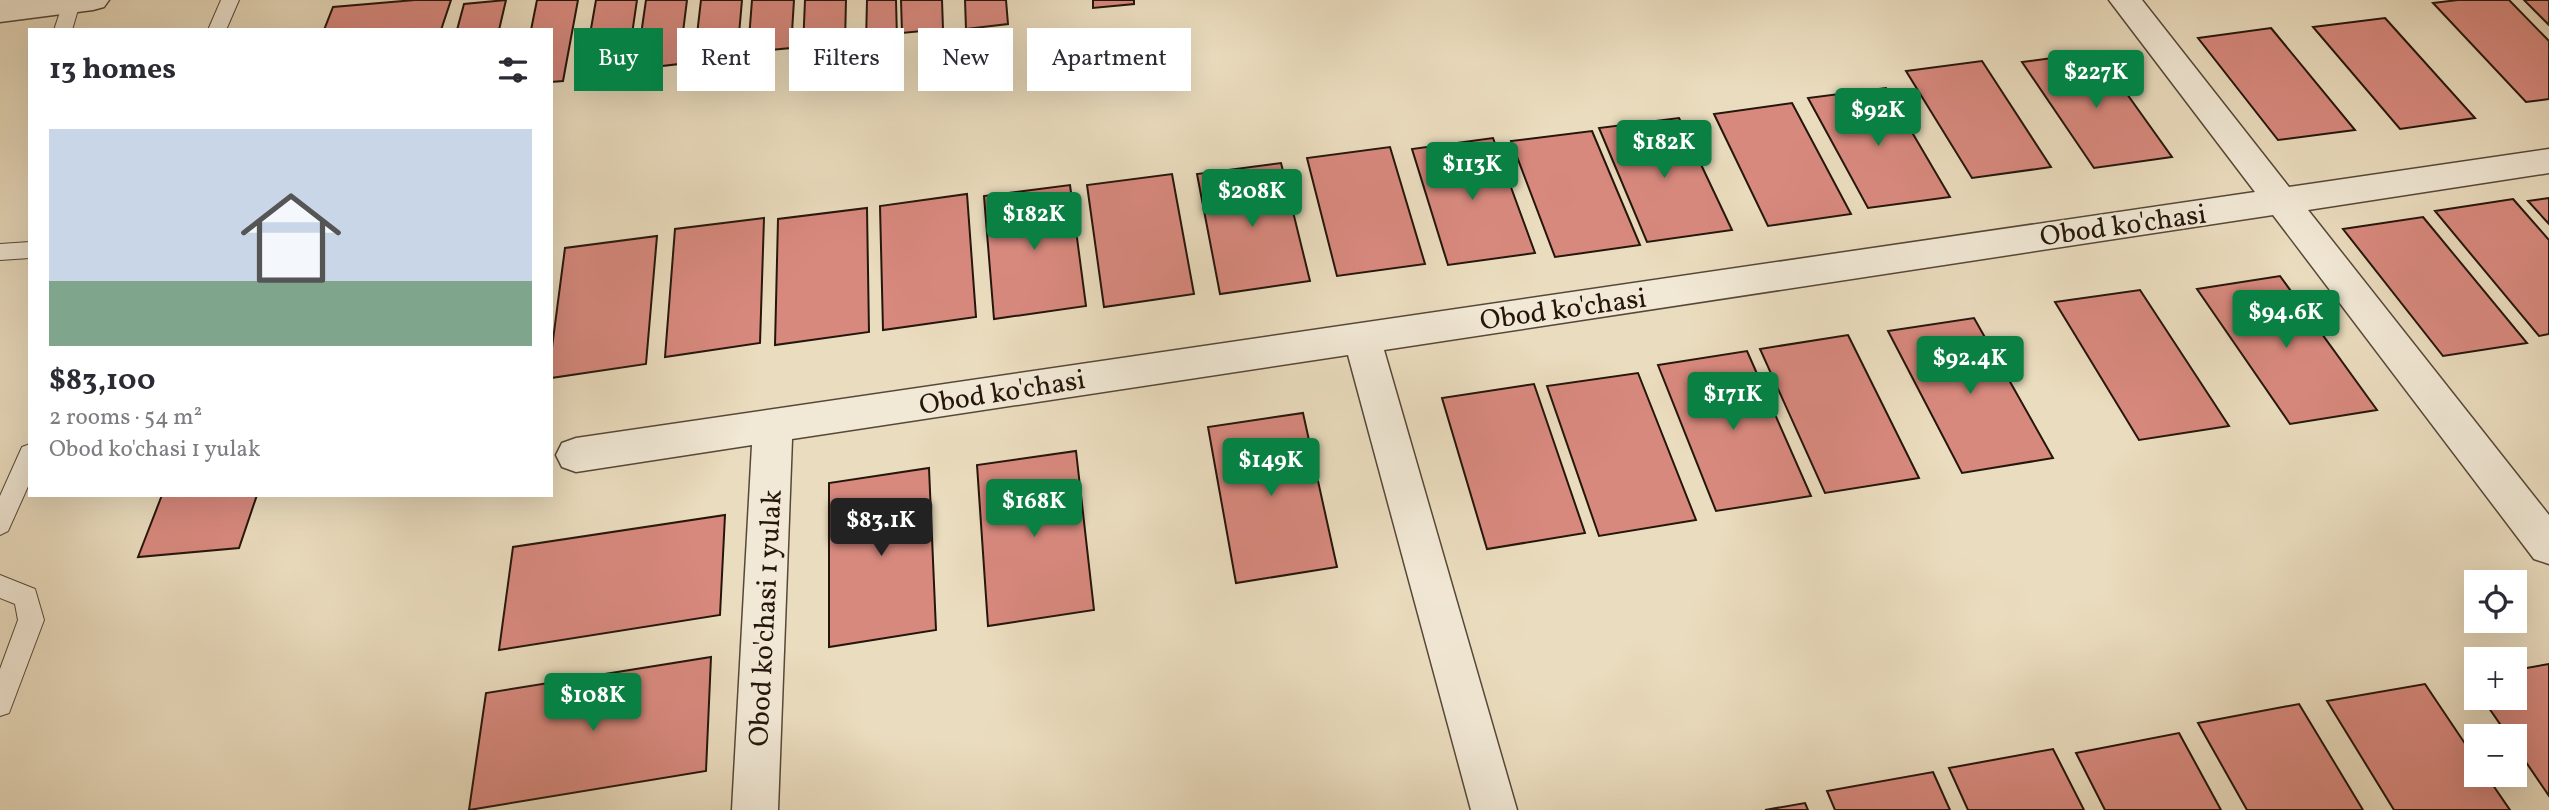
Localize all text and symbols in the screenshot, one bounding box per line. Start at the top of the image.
chip: Buy [574,28,663,91]
chip: Rent [677,28,775,91]
chip: Filters [789,28,904,91]
chip: New [918,28,1013,91]
chip: Apartment [1027,28,1191,91]
text: 13 homes [49,49,176,91]
pin: $227K [2047,50,2145,110]
icon: filters [494,51,532,89]
text: $227K [2064,57,2128,89]
pin: $92K [1837,88,1919,148]
text: $92K [1851,95,1905,127]
pin: $182K [1615,120,1713,180]
text: $182K [1633,127,1696,159]
pin: $113K [1423,142,1521,202]
text: $113K [1442,149,1502,181]
pin: $208K [1203,170,1301,229]
icon: home [228,175,354,301]
text: $208K [1218,176,1286,208]
pin: $182K [985,192,1083,252]
street label: Obod ko'chasi [2038,195,2209,257]
text: $182K [1003,199,1066,231]
street label: Obod ko'chasi [1478,279,1649,341]
pin: $94.6K [2229,290,2343,350]
text: $94.6K [2249,297,2323,329]
pin: $92.4K [1913,336,2027,396]
text: $92.4K [1933,343,2007,375]
text: $83,100 [49,360,155,402]
street label: Obod ko'chasi [917,361,1088,426]
pin: $171K [1684,372,1782,432]
text: $171K [1704,379,1762,411]
text: 2 rooms · 54 m² [49,402,202,434]
text: Obod ko'chasi 1 yulak [49,434,260,466]
pin: $149K [1222,438,1320,498]
text: $149K [1239,445,1303,477]
pin: $168K [985,480,1083,539]
text: $168K [1002,486,1066,518]
street label: Obod ko'chasi 1 yulak [740,489,793,748]
pin: $83.1K [824,498,938,558]
text: $83.1K [846,505,916,537]
map controls [2464,570,2527,787]
button: locate [2464,570,2527,633]
button: + [2464,647,2527,710]
pin: $108K [544,674,642,733]
text: $108K [560,680,626,712]
button: − [2464,724,2527,787]

